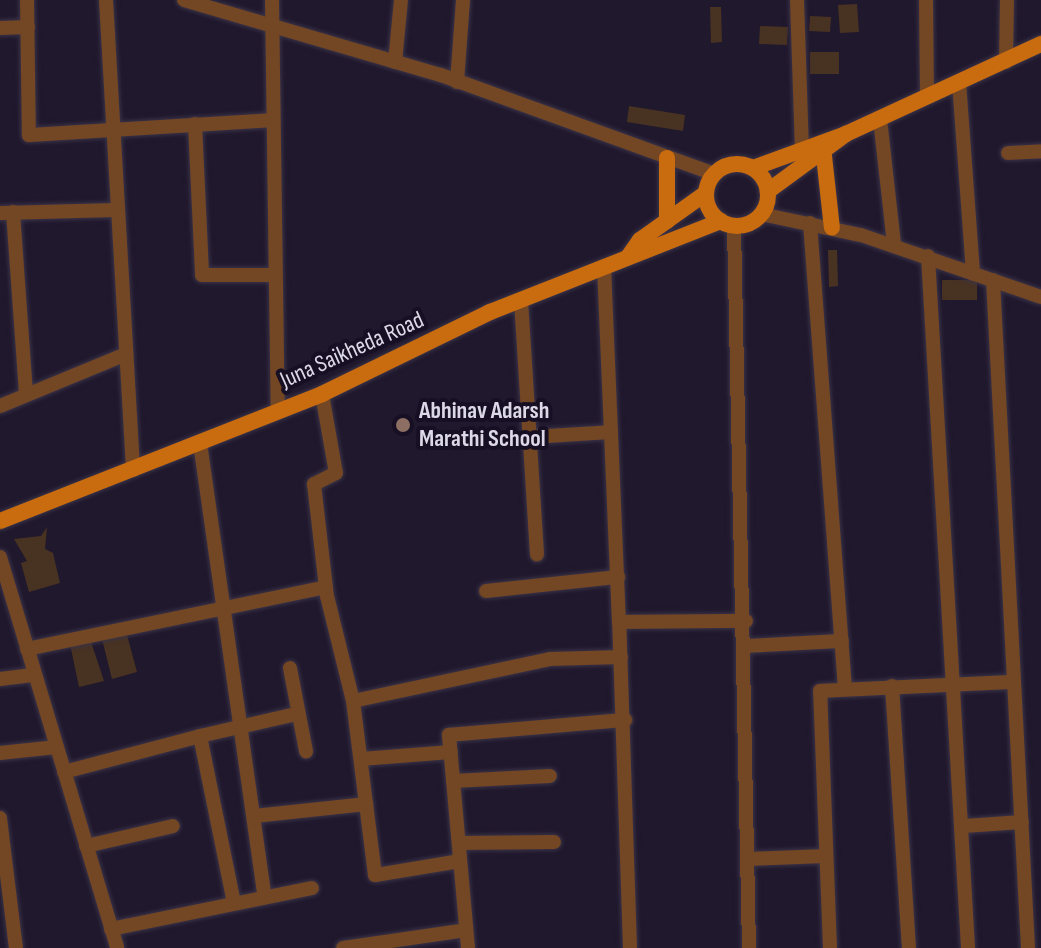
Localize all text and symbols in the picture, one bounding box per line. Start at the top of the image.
street label: Juna Saikheda Road [276,305,428,395]
place label: Abhinav Adarsh Marathi School [419,397,549,453]
marker: Abhinav Adarsh Marathi School [394,416,412,434]

